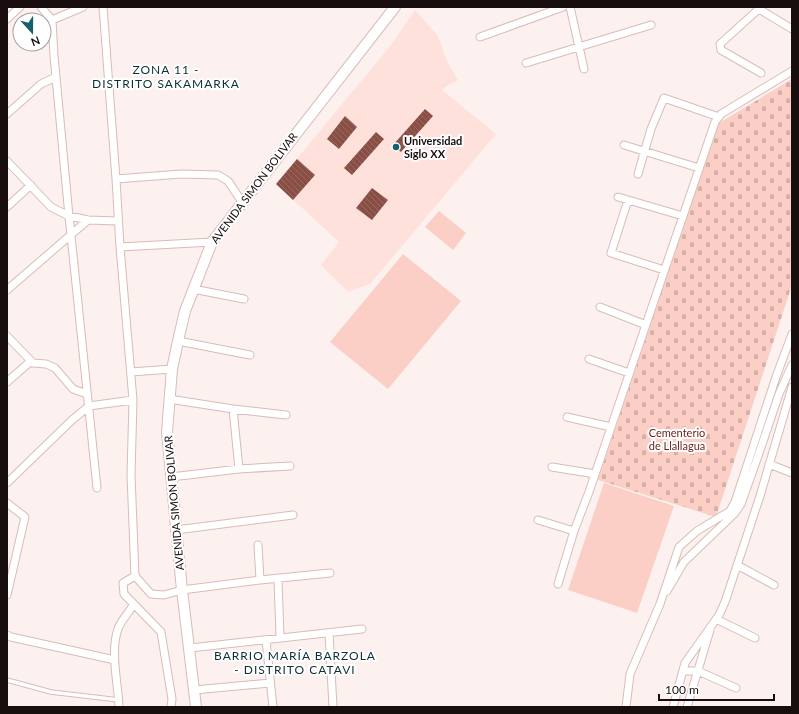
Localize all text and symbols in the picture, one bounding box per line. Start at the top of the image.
north arrow [12,12,52,52]
text: N [29,34,42,49]
district label: ZONA 11 - DISTRITO SAKAMARKA [92,62,240,91]
street label: AVENIDA SIMON BOLIVAR [208,130,300,246]
place label: Universidad Siglo XX [404,134,462,160]
marker: Universidad Siglo XX [391,142,401,152]
park label: Cementerio de Llallagua [649,426,705,452]
street label: AVENIDA SIMON BOLIVAR [161,435,186,571]
district label: BARRIO MARÍA BARZOLA - DISTRITO CATAVI [214,648,376,677]
scale bar [659,676,774,702]
text: 100 m [665,682,699,697]

